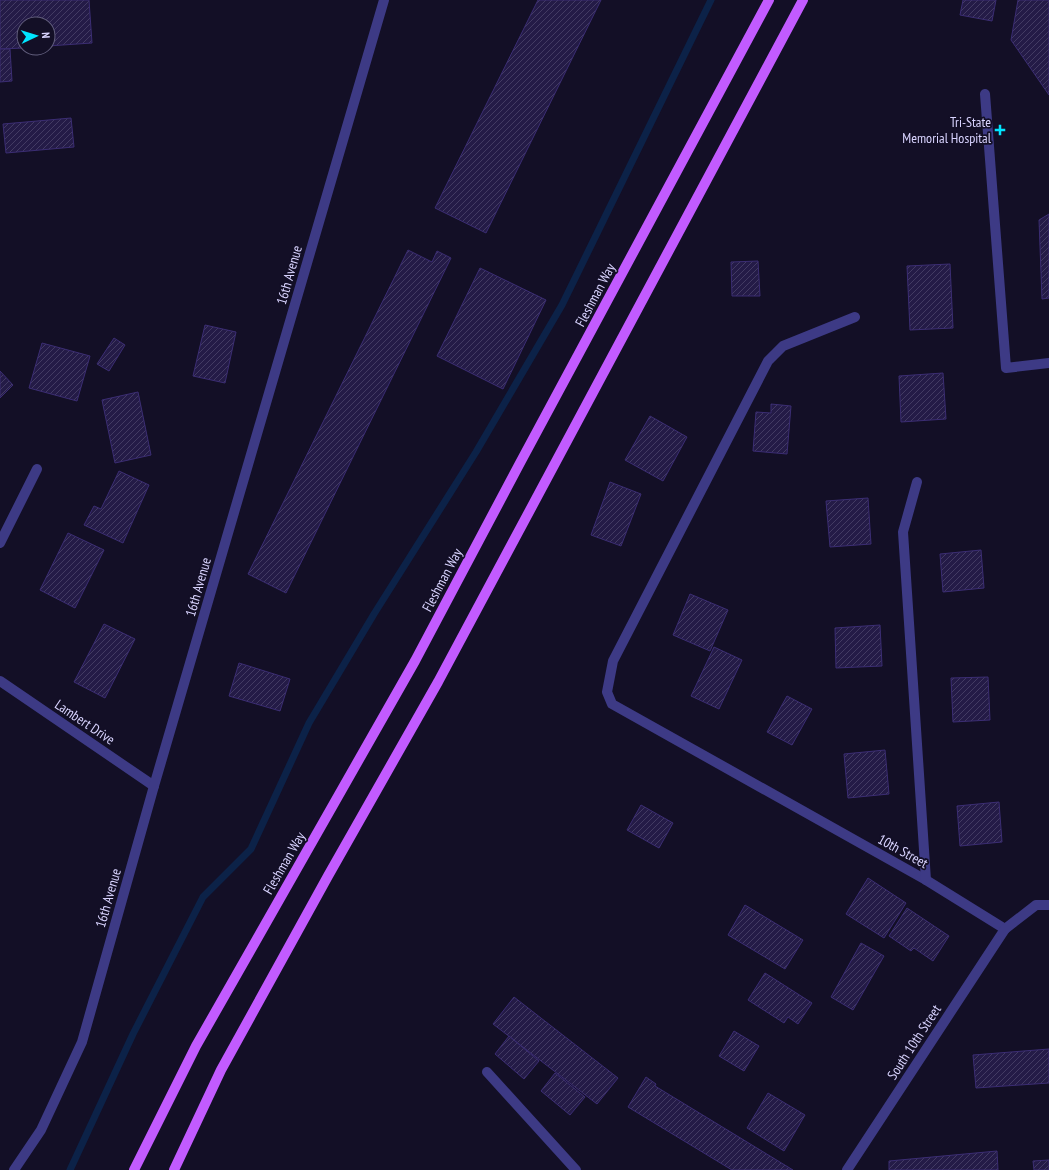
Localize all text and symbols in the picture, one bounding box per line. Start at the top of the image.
north arrow [16,16,56,56]
text: N [39,32,53,39]
place label: Tri-State Memorial Hospital [902,113,992,147]
marker: Tri-State Memorial Hospital [994,124,1006,136]
street label: 16th Avenue [272,243,306,307]
street label: Fleshman Way [571,260,620,330]
street label: Fleshman Way [418,545,467,615]
street label: 16th Avenue [181,555,215,619]
street label: Lambert Drive [52,695,119,749]
street label: Fleshman Way [259,828,309,897]
street label: 10th Street [875,830,931,872]
street label: 16th Avenue [91,866,125,930]
street label: South 10th Street [883,1001,945,1083]

